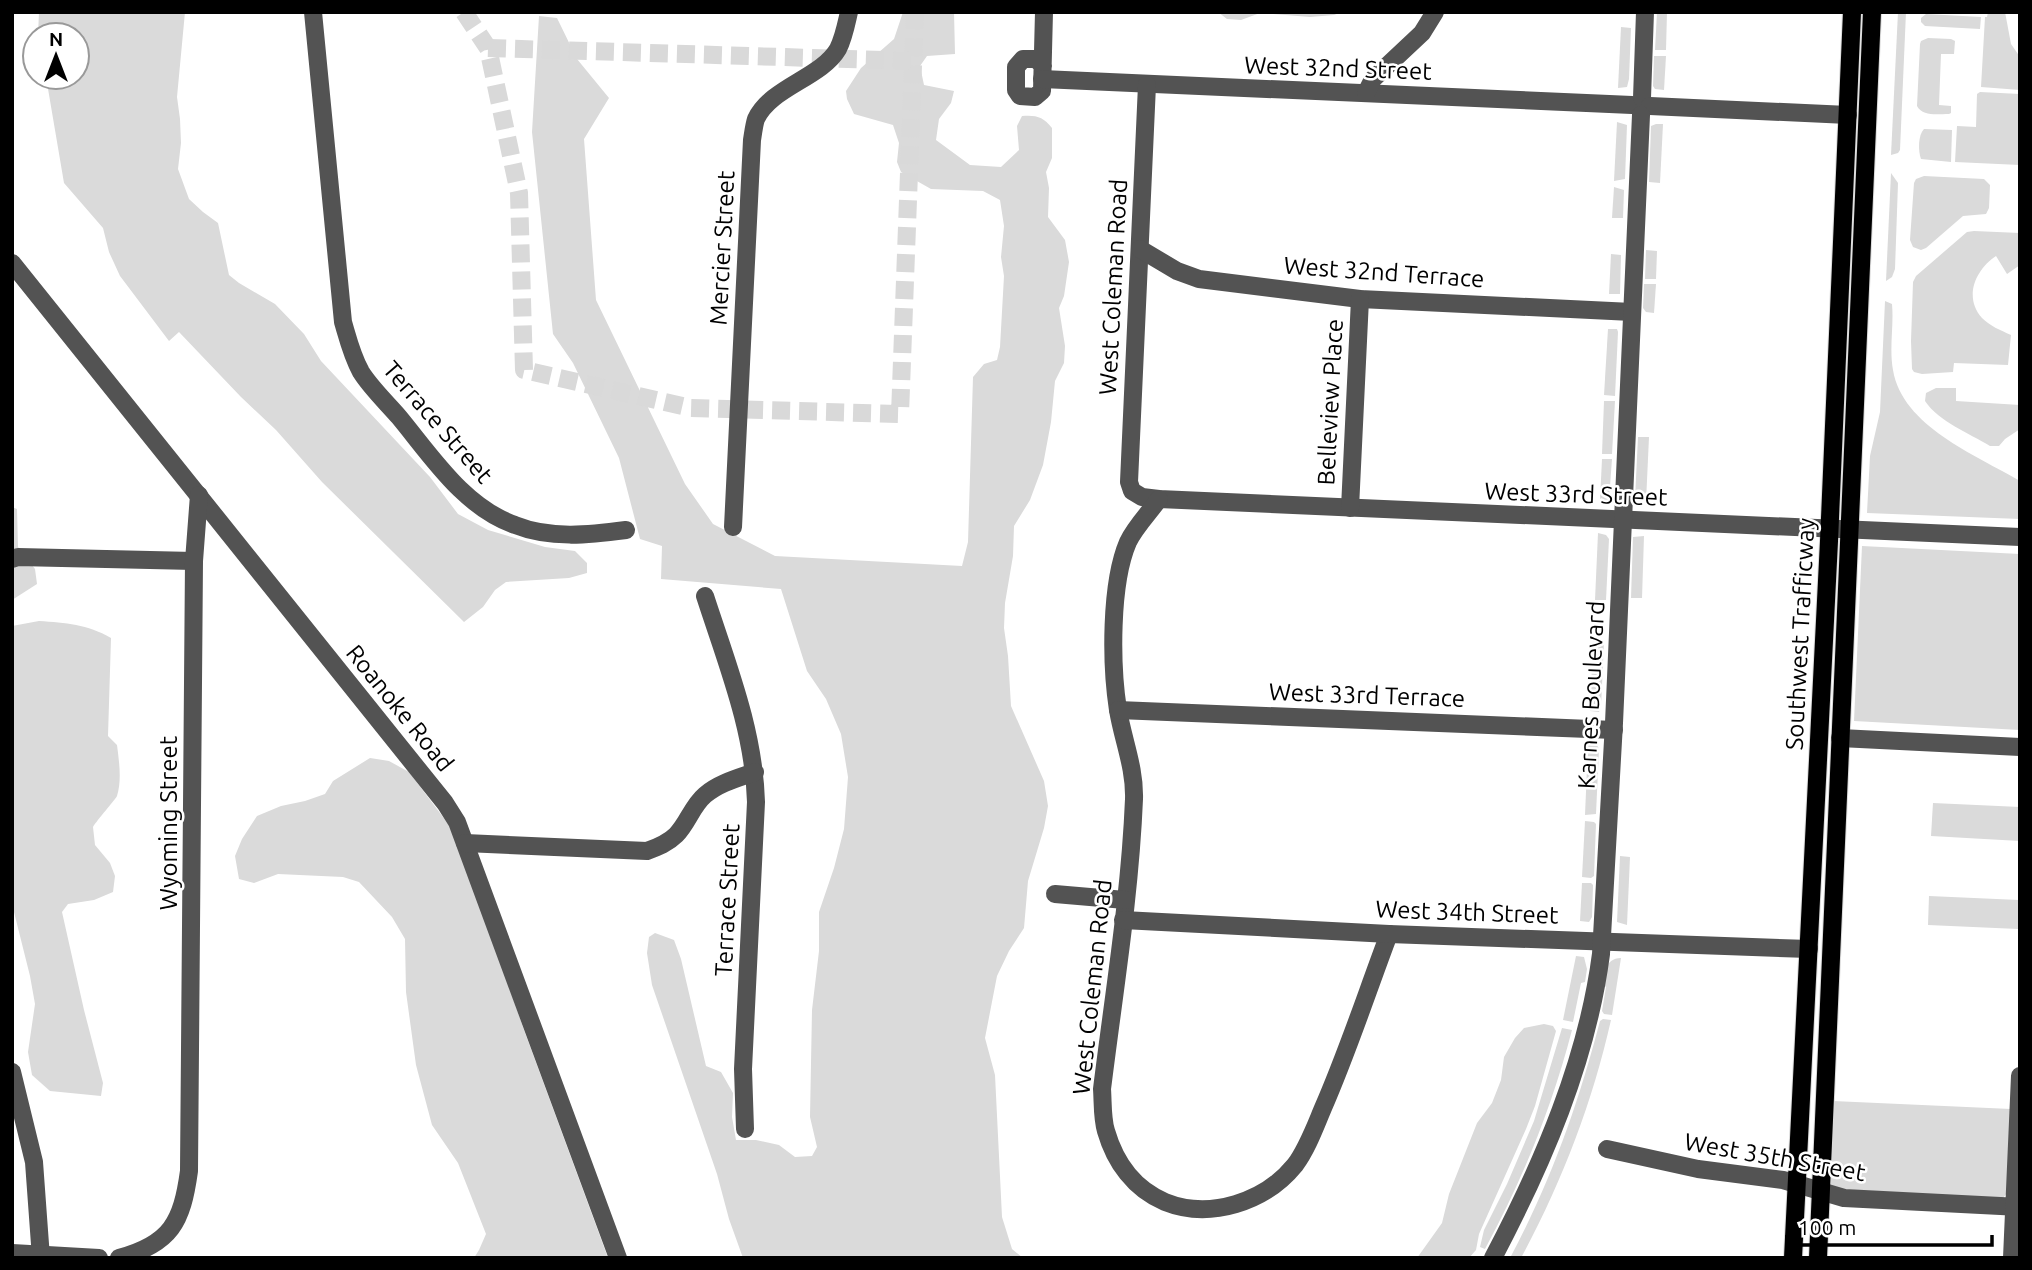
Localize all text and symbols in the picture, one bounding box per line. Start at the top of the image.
north arrow [21,21,91,91]
text: N [49,28,63,50]
street label: West 32nd Street [1244,51,1433,85]
street label: Mercier Street [704,169,740,326]
street label: West Coleman Road [1094,178,1132,396]
street label: West 32nd Terrace [1283,252,1485,292]
street label: Belleview Place [1312,318,1348,486]
street label: Terrace Street [378,355,499,489]
street label: West 33rd Street [1484,477,1669,511]
street label: Southwest Trafficway [1780,517,1820,751]
street label: Karnes Boulevard [1573,600,1609,790]
street label: Roanoke Road [341,639,459,777]
street label: West 33rd Terrace [1268,678,1466,712]
street label: Wyoming Street [155,735,182,910]
street label: Terrace Street [710,822,745,977]
street label: West Coleman Road [1067,878,1117,1096]
street label: West 34th Street [1375,895,1560,929]
street label: West 35th Street [1682,1128,1868,1186]
scale bar [1787,1204,1992,1248]
text: 100 m [1798,1215,1856,1239]

